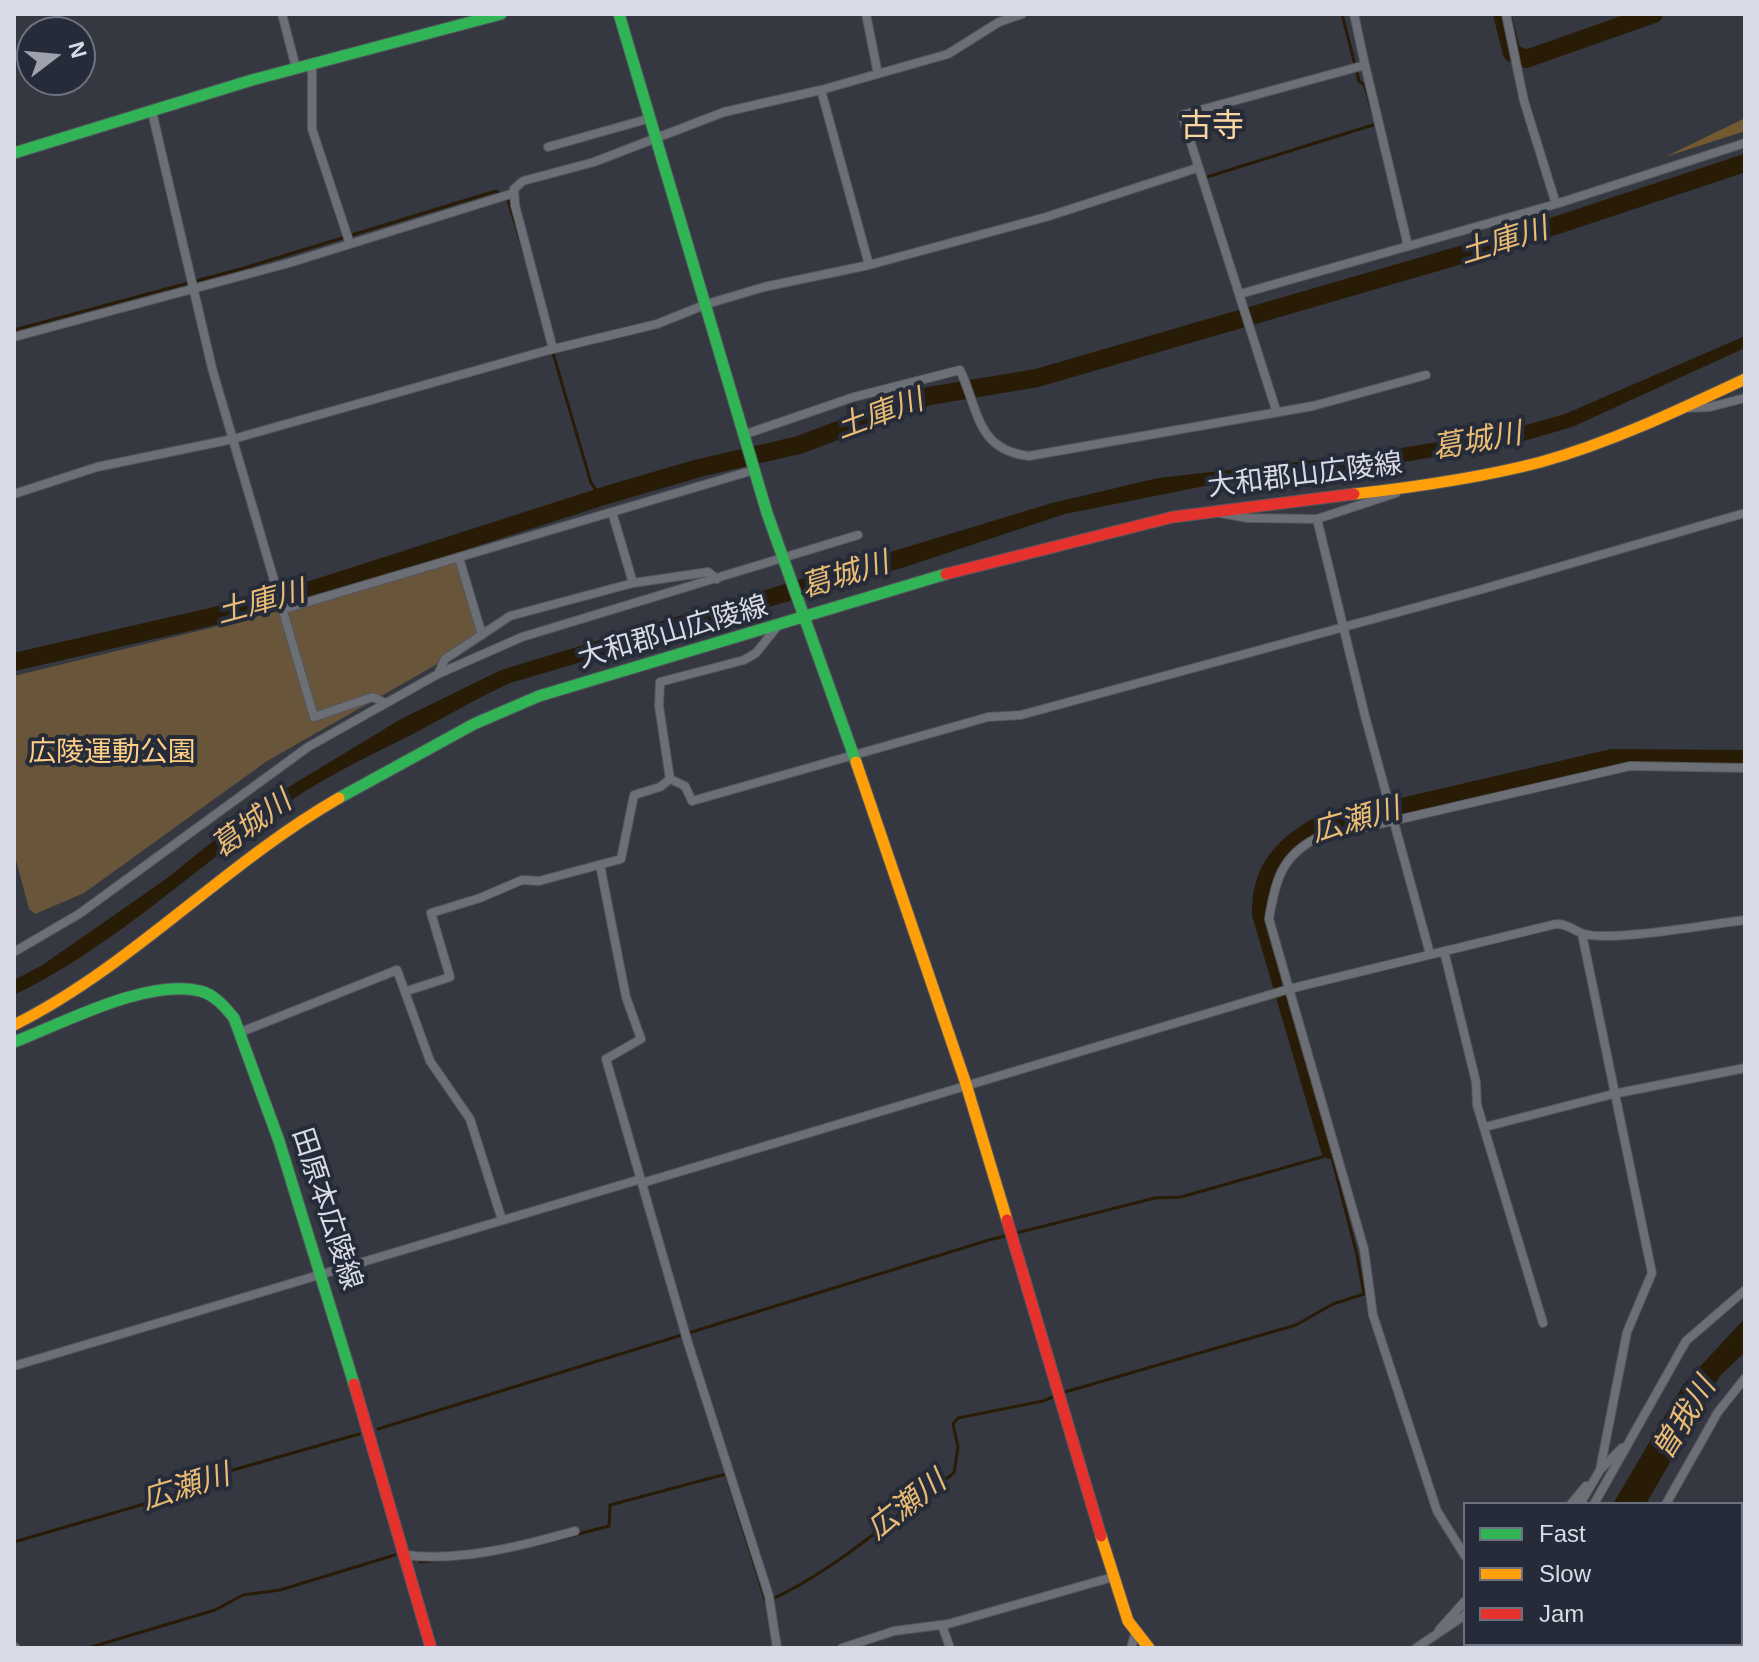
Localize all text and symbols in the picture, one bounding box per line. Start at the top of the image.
north arrow [16,16,96,96]
text: N [63,39,92,61]
district label: 古寺 [1180,108,1244,146]
water label: 土庫川 [1456,212,1552,272]
water label: 土庫川 [832,383,928,447]
water label: 葛城川 [1430,416,1524,468]
street label: 大和郡山広陵線 [1206,447,1404,505]
water label: 葛城川 [797,546,893,606]
water label: 土庫川 [213,574,309,632]
street label: 大和郡山広陵線 [574,590,772,676]
park label: 広陵運動公園 [28,736,196,770]
water label: 葛城川 [205,784,299,866]
water label: 広瀬川 [1308,791,1404,851]
street label: 田原本広陵線 [284,1124,368,1294]
water label: 曽我川 [1646,1371,1724,1467]
water label: 広瀬川 [138,1458,234,1518]
water label: 広瀬川 [860,1464,954,1548]
legend [1463,1502,1743,1646]
text: Fast [1539,1520,1586,1547]
text: Slow [1539,1560,1591,1587]
text: Jam [1539,1600,1584,1627]

